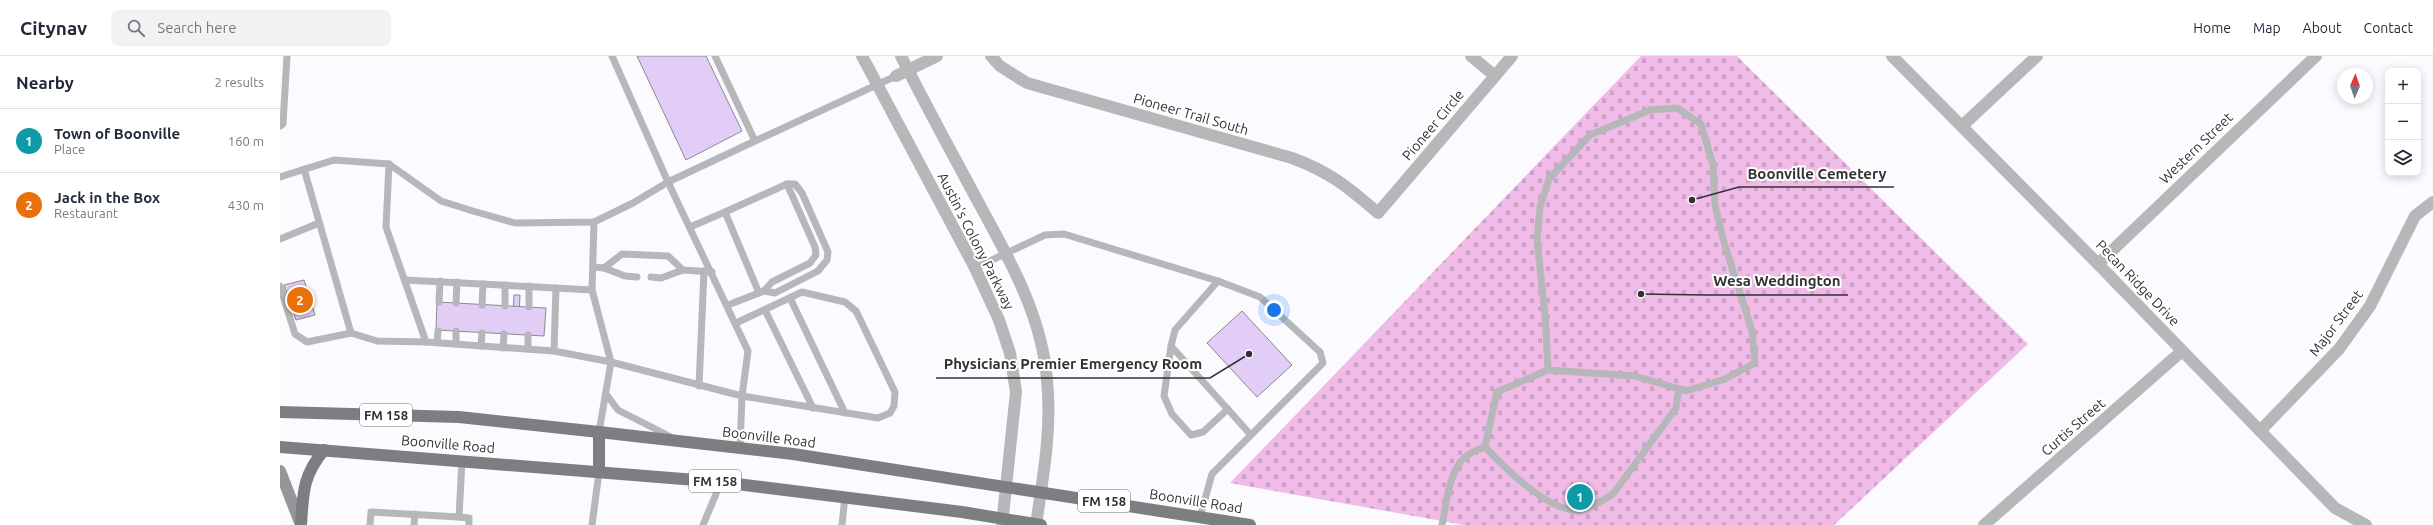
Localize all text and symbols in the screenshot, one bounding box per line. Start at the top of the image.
search box [111,10,391,46]
text: Citynav [20,17,87,39]
icon: search [125,17,147,39]
text: Search here [157,19,237,36]
text: Home [2193,20,2231,36]
text: Map [2253,20,2281,36]
text: About [2303,20,2342,36]
text: Contact [2364,20,2413,36]
north arrow [2337,68,2373,104]
map controls [2385,68,2421,176]
button: + [2385,68,2421,104]
text: Nearby [16,73,74,92]
text: 2 results [214,75,264,89]
street label: Pioneer Circle [1399,86,1467,164]
street label: Pioneer Trail South [1132,90,1250,138]
button: − [2385,104,2421,140]
street label: Western Street [2156,109,2236,187]
text: Town of Boonville [54,125,180,142]
text: 1 [25,134,33,148]
text: 160 m [228,134,264,148]
button: layers [2385,140,2421,176]
text: Place [54,142,85,156]
callout: Boonville Cemetery [1739,160,1894,187]
text: Boonville Cemetery [1747,165,1887,182]
street label: Austin's Colony Parkway [934,170,1018,312]
text: Jack in the Box [54,189,160,206]
text: 2 [25,198,33,212]
text: 430 m [228,198,264,212]
text: Restaurant [54,206,118,220]
street label: Pecan Ridge Drive [2093,237,2183,329]
callout: Wesa Weddington [1705,268,1848,295]
text: Wesa Weddington [1713,272,1841,289]
pin: 2 [287,285,313,315]
street label: Major Street [2306,286,2366,359]
your location [1264,300,1284,320]
callout: Physicians Premier Emergency Room [936,351,1210,378]
text: Physicians Premier Emergency Room [944,355,1202,372]
street label: Curtis Street [2038,395,2108,459]
road number: FM 158 [360,404,412,426]
street label: Boonville Road [721,423,817,451]
street label: Boonville Road [400,432,496,456]
road number: FM 158 [689,470,741,492]
pin: 1 [1567,482,1593,512]
street label: Boonville Road [1148,486,1244,516]
road number: FM 158 [1078,490,1130,512]

